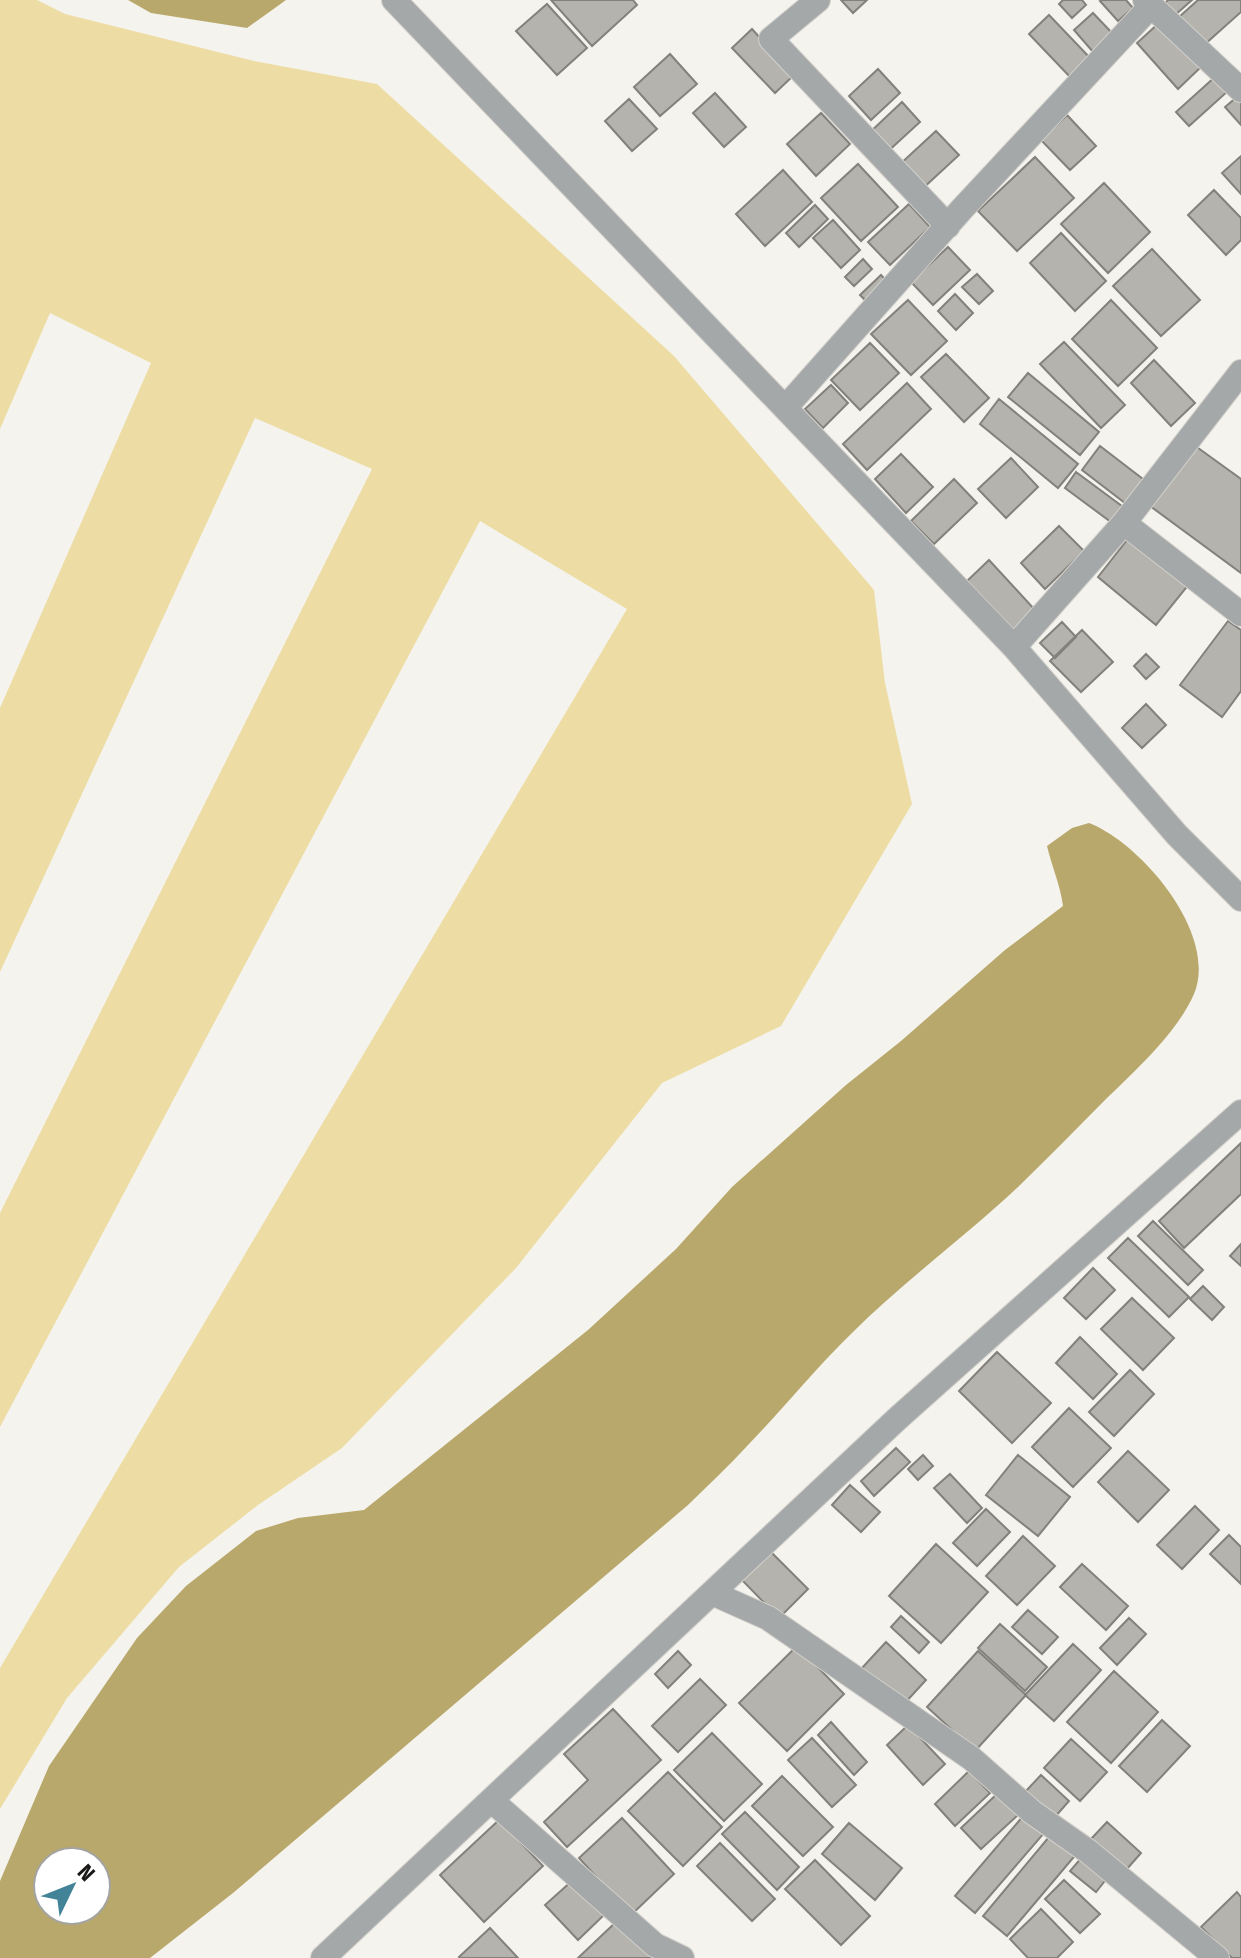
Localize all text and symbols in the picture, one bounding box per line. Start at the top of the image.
north arrow [32,1846,112,1926]
text: N [72,1859,101,1887]

